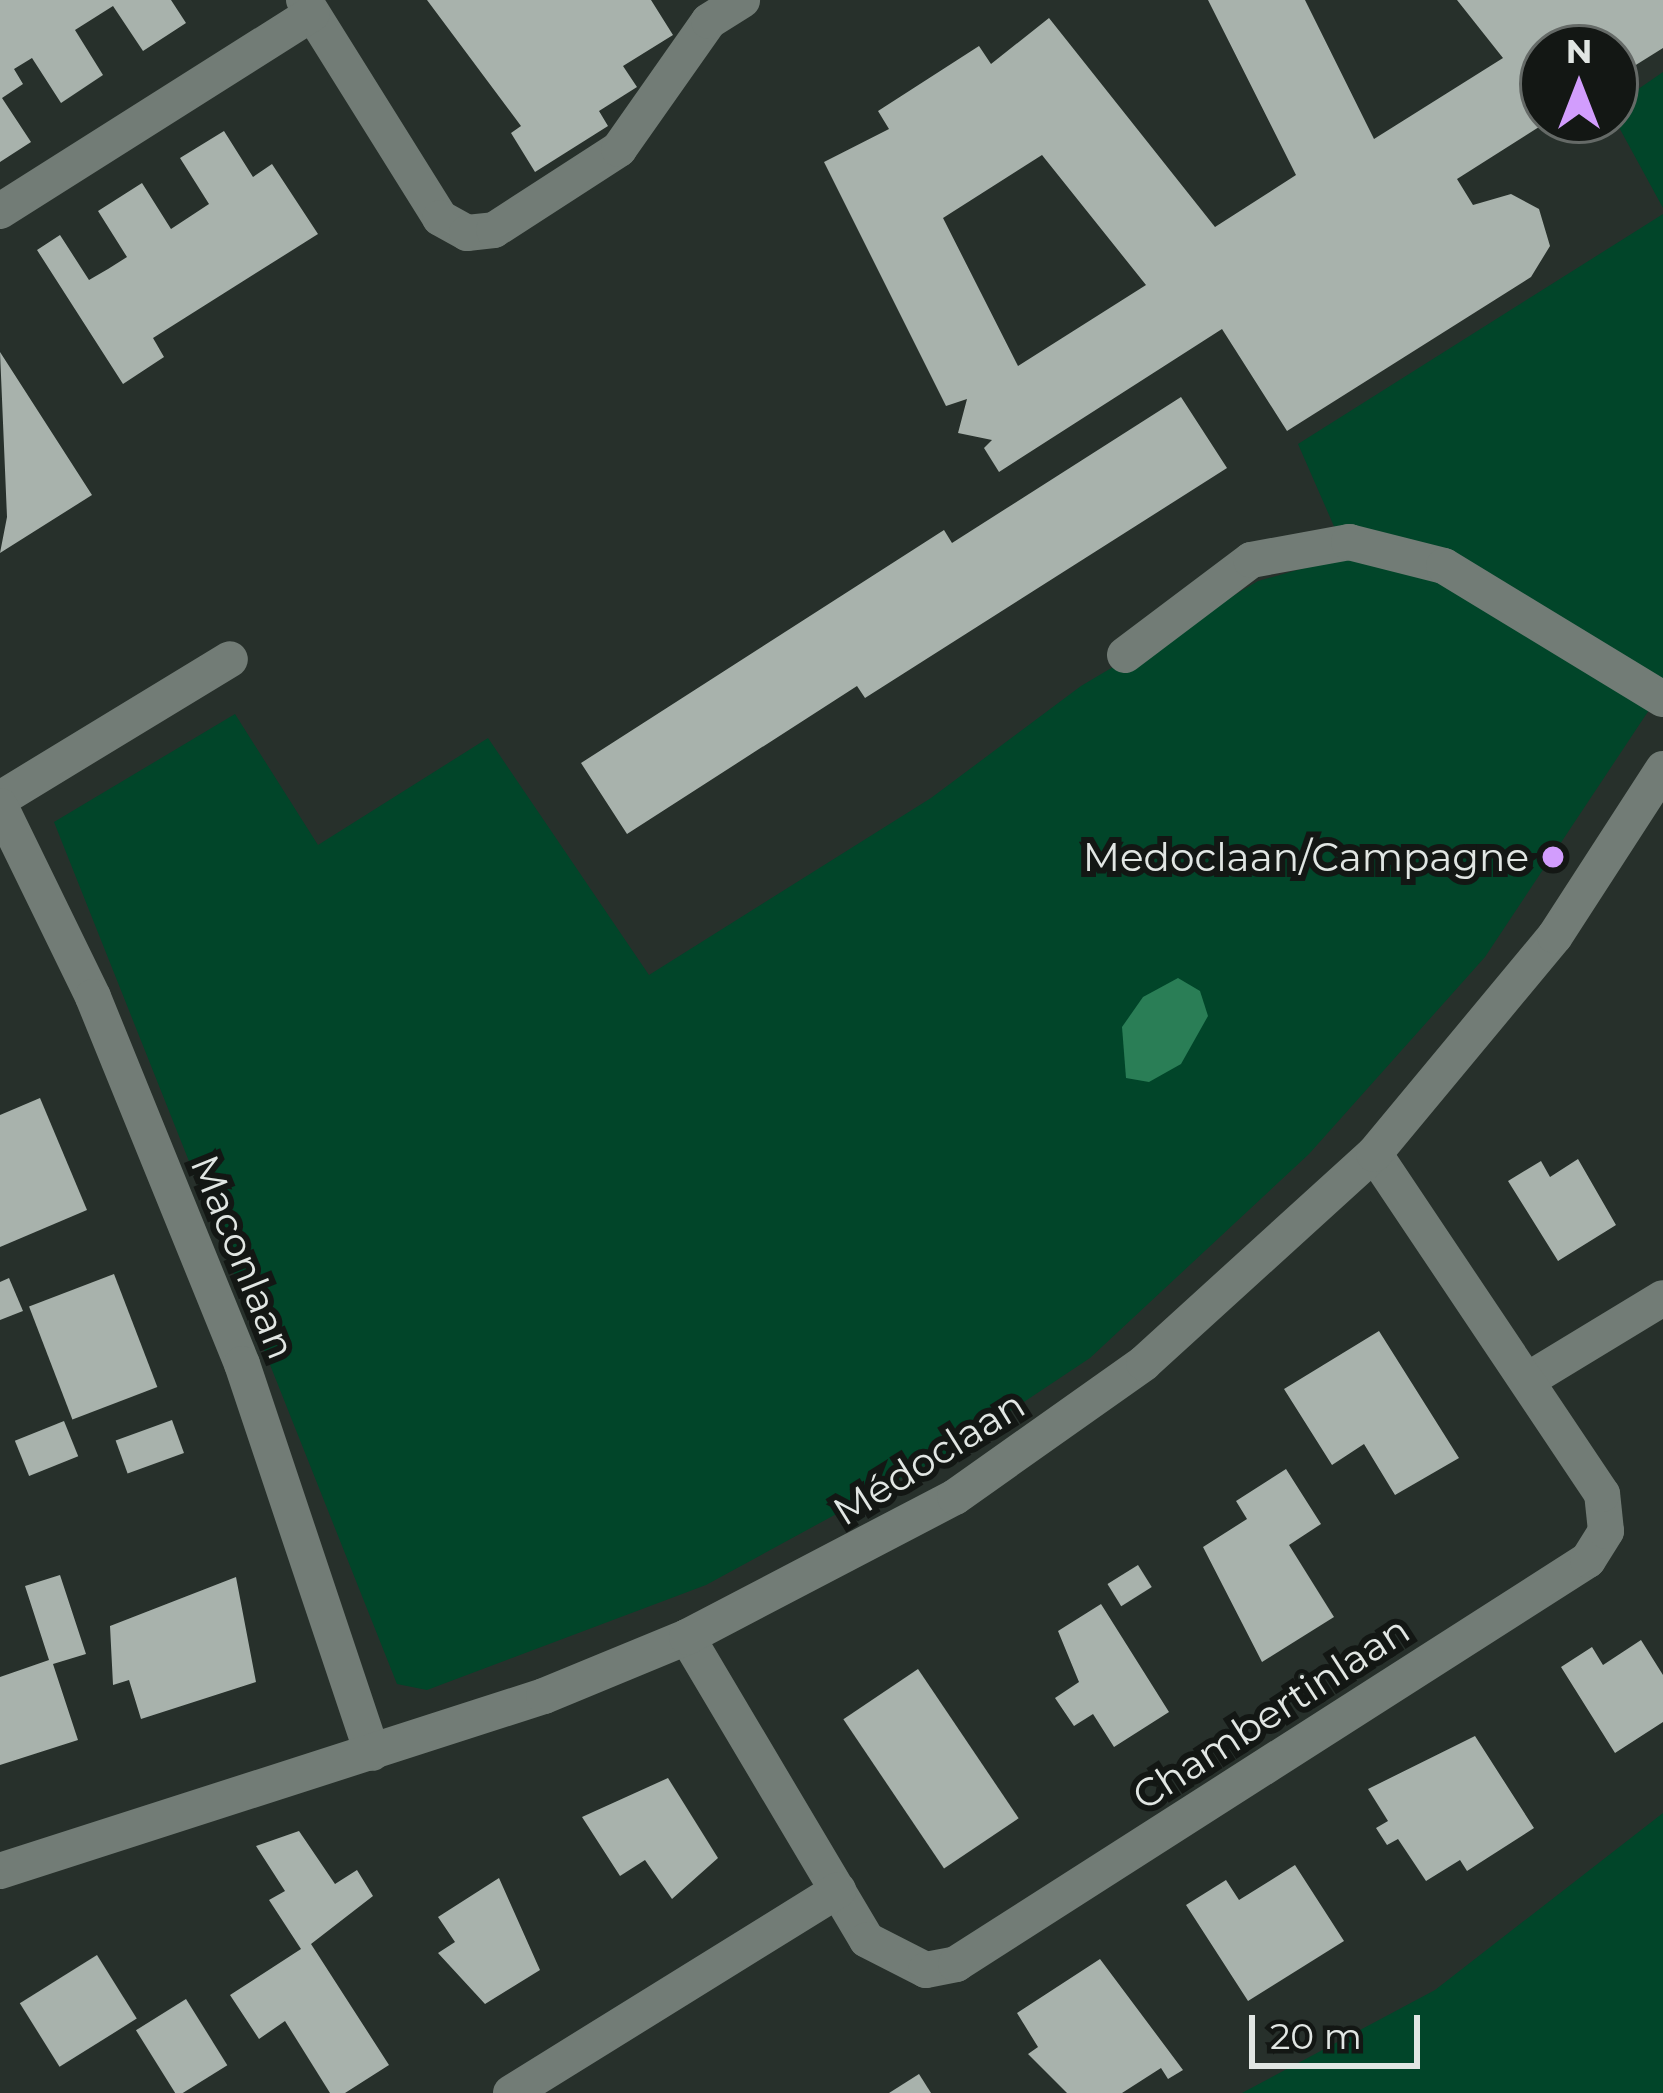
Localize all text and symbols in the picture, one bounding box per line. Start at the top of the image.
north arrow [1519,24,1639,144]
text: N [1566,31,1592,71]
place label: Medoclaan/Campagne [1083,834,1529,880]
marker: Medoclaan/Campagne [1540,844,1566,870]
street label: Maconlaan [181,1148,305,1366]
street label: Médoclaan [825,1381,1033,1535]
street label: Chambertinlaan [1124,1606,1418,1820]
scale bar [1255,1991,1426,2065]
text: 20 m [1270,2014,1362,2058]

